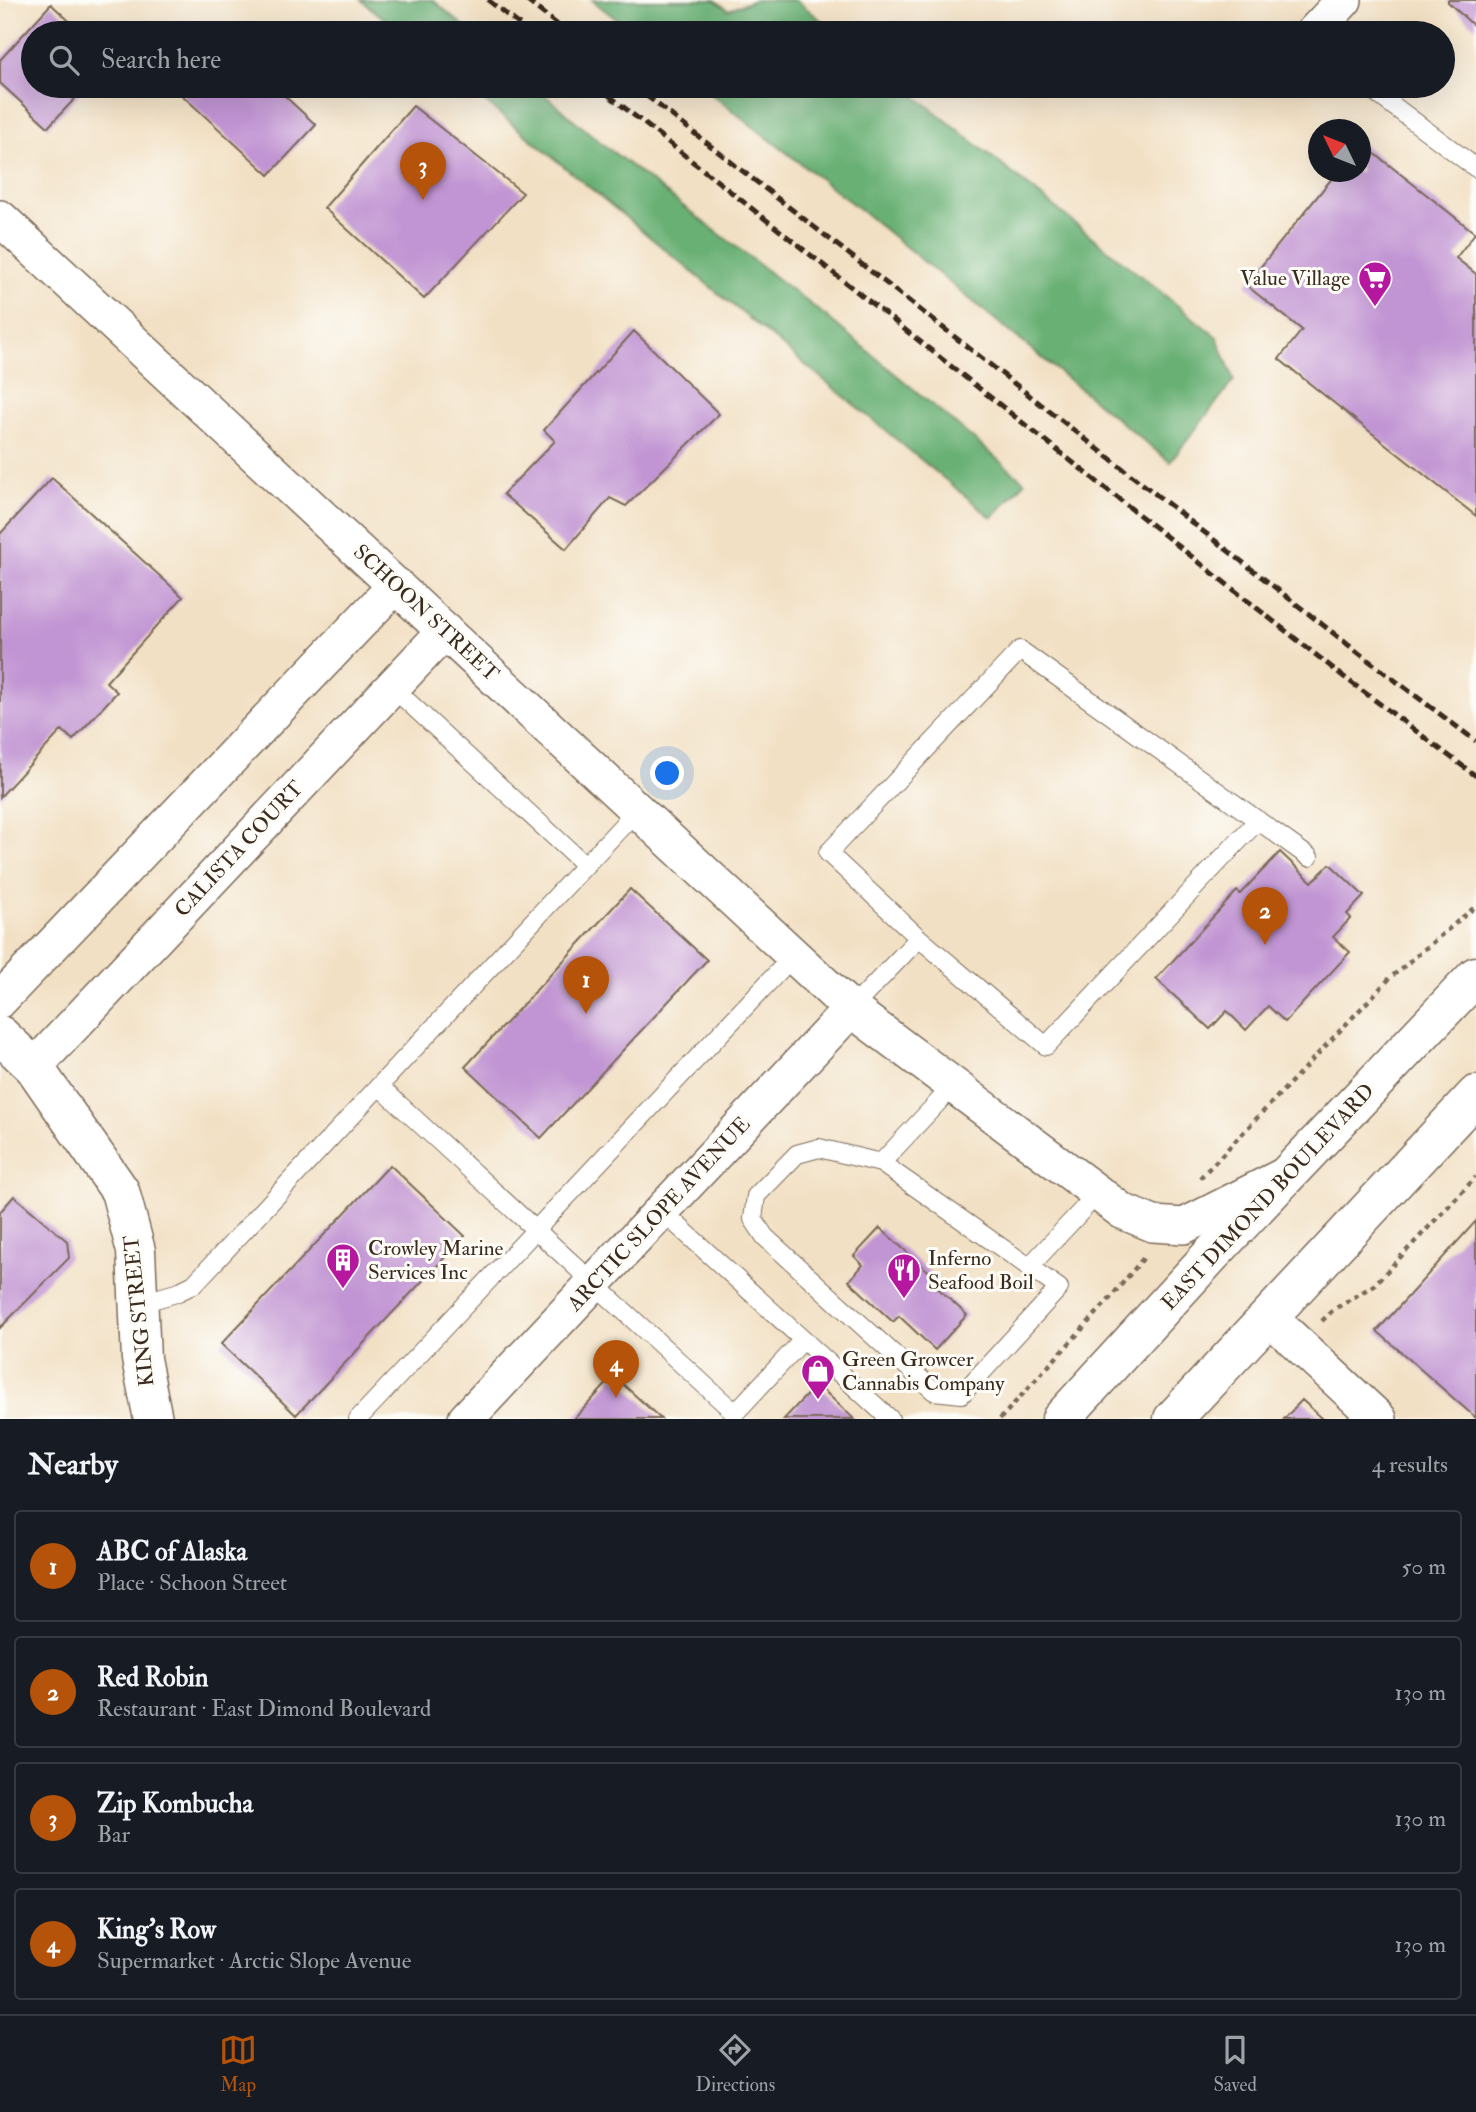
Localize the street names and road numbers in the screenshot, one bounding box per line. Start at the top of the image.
street label: SCHOON STREET [348,539,505,688]
street label: CALISTA COURT [169,775,309,923]
street label: EAST DIMOND BOULEVARD [1156,1078,1380,1316]
street label: ARCTIC SLOPE AVENUE [561,1111,756,1318]
street label: KING STREET [118,1234,160,1388]

